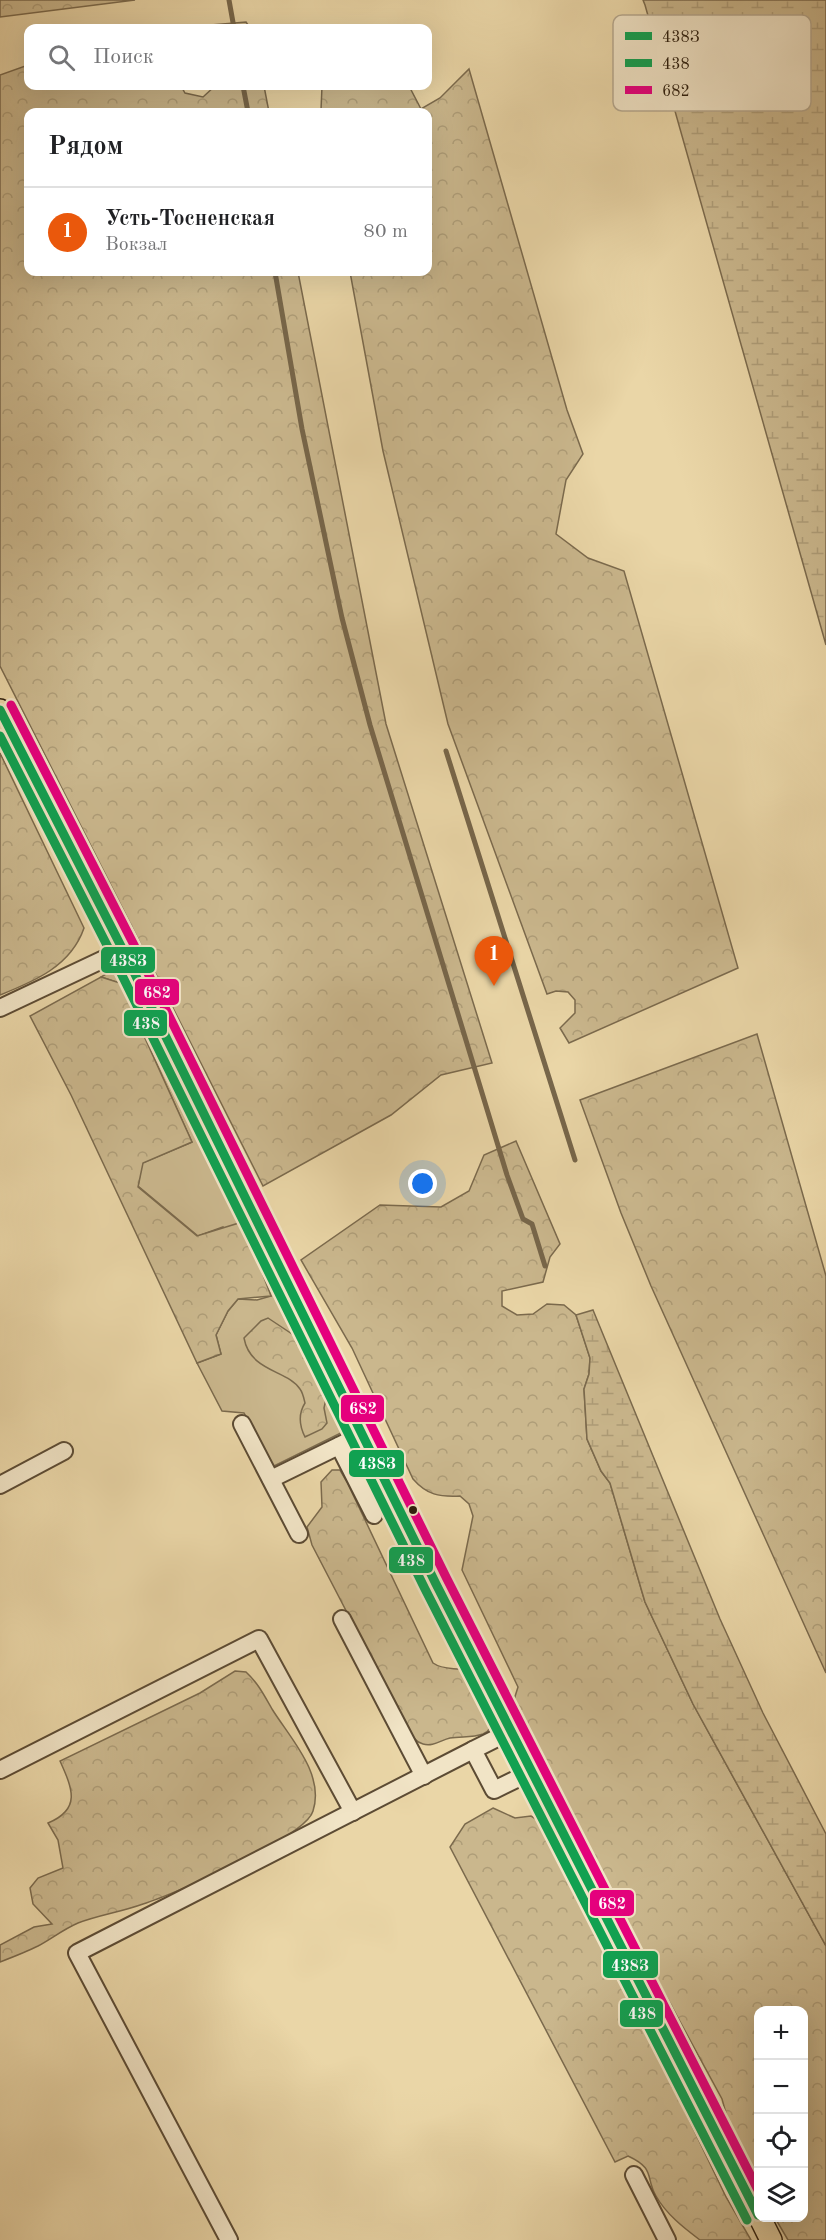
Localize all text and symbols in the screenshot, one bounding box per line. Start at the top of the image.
legend [613,15,811,111]
search box [24,24,432,90]
text: 438З [662,30,700,46]
icon: search [45,41,78,74]
text: Поиск [93,46,154,68]
text: 438 [662,57,690,73]
text: 682 [662,84,690,100]
text: Рядом [48,134,123,160]
text: Усть-Тосненская [105,208,275,230]
text: 1 [62,222,73,242]
text: 80 m [363,222,408,242]
text: Вокзал [105,235,167,255]
pin: 1 [474,936,514,986]
line badge: 438З [100,946,156,974]
text: 438З [109,954,147,970]
line badge: 682 [134,978,180,1006]
text: 682 [143,986,171,1002]
line badge: 438 [123,1009,168,1037]
text: 438 [132,1017,160,1033]
your location [408,1169,437,1198]
line badge: 682 [340,1394,385,1423]
text: 682 [349,1402,377,1418]
line badge: 438З [348,1449,405,1478]
text: 438З [358,1457,396,1473]
unlabelled marker [407,1504,419,1516]
line badge: 438 [388,1546,434,1574]
text: 438 [397,1554,425,1570]
line badge: 682 [589,1889,635,1917]
text: 682 [598,1897,626,1913]
line badge: 438З [602,1950,659,1979]
text: 438З [611,1959,649,1975]
line badge: 438 [619,1999,664,2028]
map controls [754,2006,808,2222]
button: + [754,2006,808,2060]
text: 438 [628,2007,656,2023]
button: − [754,2060,808,2114]
button: locate [754,2114,808,2168]
button: layers [754,2168,808,2222]

